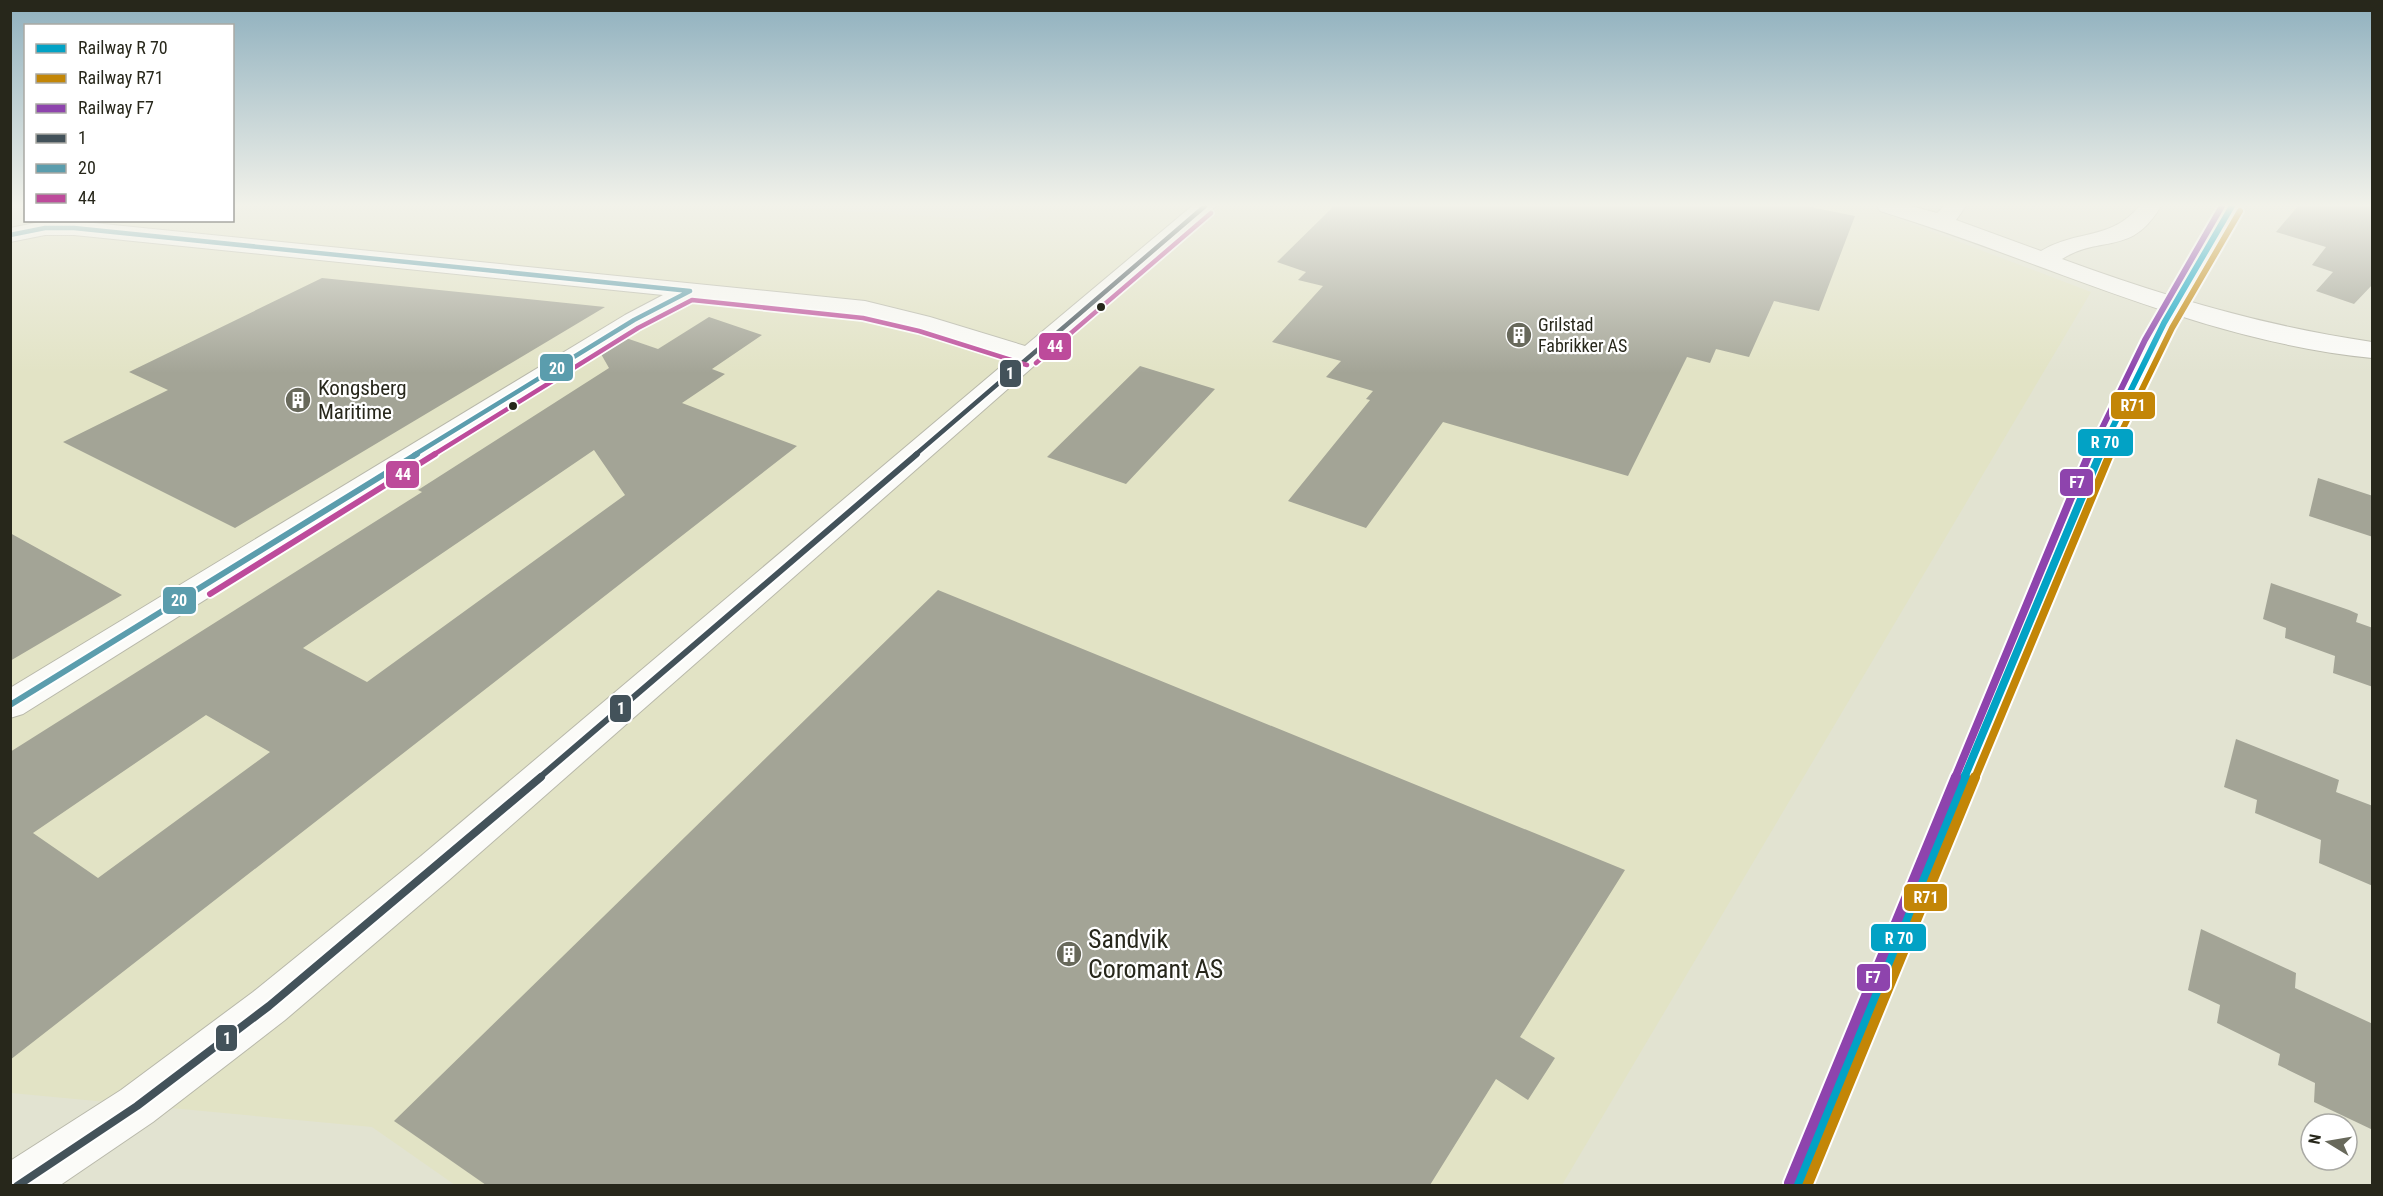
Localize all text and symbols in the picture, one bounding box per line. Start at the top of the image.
legend [24,24,234,222]
text: Railway R 70 [78,37,168,58]
text: Railway R71 [78,67,164,88]
text: Railway F7 [78,97,154,118]
text: 1 [78,127,87,148]
text: 20 [78,157,96,178]
text: 44 [78,187,96,208]
unlabelled marker [1095,301,1107,313]
place label: Grilstad Fabrikker AS [1538,314,1627,356]
building icon: Grilstad Fabrikker AS [1504,320,1534,350]
line badge: 44 [1038,332,1072,361]
text: 44 [1047,337,1063,356]
line badge: 20 [539,353,574,382]
text: 20 [549,359,565,378]
line badge: 1 [999,359,1022,388]
text: 1 [1006,364,1014,383]
place label: Kongsberg Maritime [318,376,407,424]
building icon: Kongsberg Maritime [283,385,313,415]
line badge: R71 [2110,391,2156,420]
text: R71 [2120,396,2146,415]
unlabelled marker [507,400,519,412]
line badge: R 70 [2077,428,2134,457]
text: R 70 [2091,433,2119,452]
line badge: 44 [385,460,420,489]
text: 44 [395,465,411,484]
line badge: F7 [2059,468,2094,497]
text: F7 [2069,473,2085,492]
line badge: 20 [162,586,197,615]
text: 20 [171,591,187,610]
line badge: 1 [609,694,632,723]
text: 1 [617,699,625,718]
line badge: R71 [1903,883,1948,912]
text: R71 [1913,888,1939,907]
line badge: R 70 [1870,923,1927,952]
place label: Sandvik Coromant AS [1088,924,1223,984]
text: R 70 [1885,929,1913,948]
building icon: Sandvik Coromant AS [1054,939,1084,969]
line badge: F7 [1856,963,1891,992]
text: F7 [1865,968,1881,987]
line badge: 1 [215,1024,238,1052]
text: 1 [223,1029,231,1048]
north arrow [2299,1112,2359,1172]
text: N [2305,1133,2325,1146]

